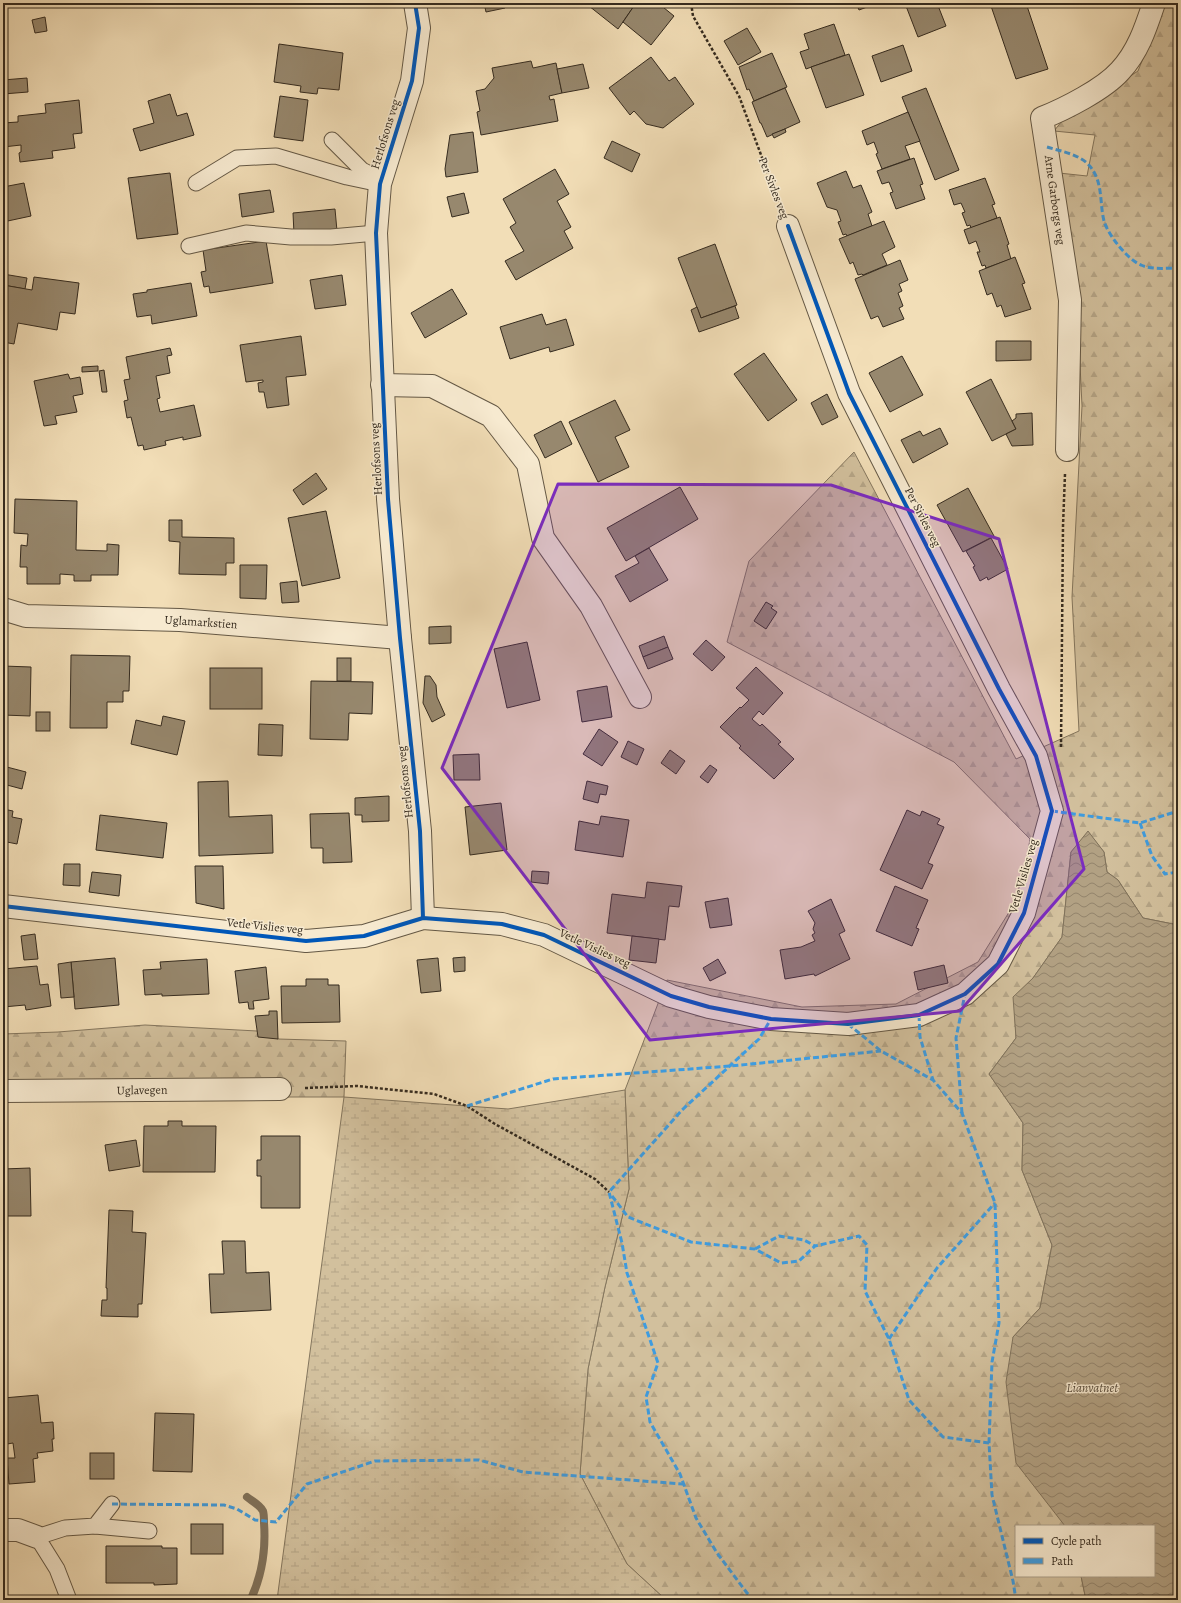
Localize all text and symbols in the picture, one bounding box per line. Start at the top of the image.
street label: Herlofsons veg [367,97,403,171]
street label: Arne Garborgs veg [1041,153,1069,246]
street label: Per Sivles veg [755,155,793,221]
street label: Herlofsons veg [366,422,386,496]
street label: Per Sivles veg [901,484,945,550]
street label: Uglamarkstien [164,611,238,633]
street label: Herlofsons veg [393,745,417,819]
street label: Vetle Vislies veg [1004,837,1041,916]
street label: Vetle Vislies veg [225,914,304,938]
street label: Vetle Vislies veg [556,924,633,971]
street label: Uglavegen [116,1082,168,1098]
water label: Lianvatnet [1066,1379,1119,1396]
legend [1015,1525,1155,1577]
text: Cycle path [1051,1533,1102,1549]
text: Path [1051,1553,1074,1569]

